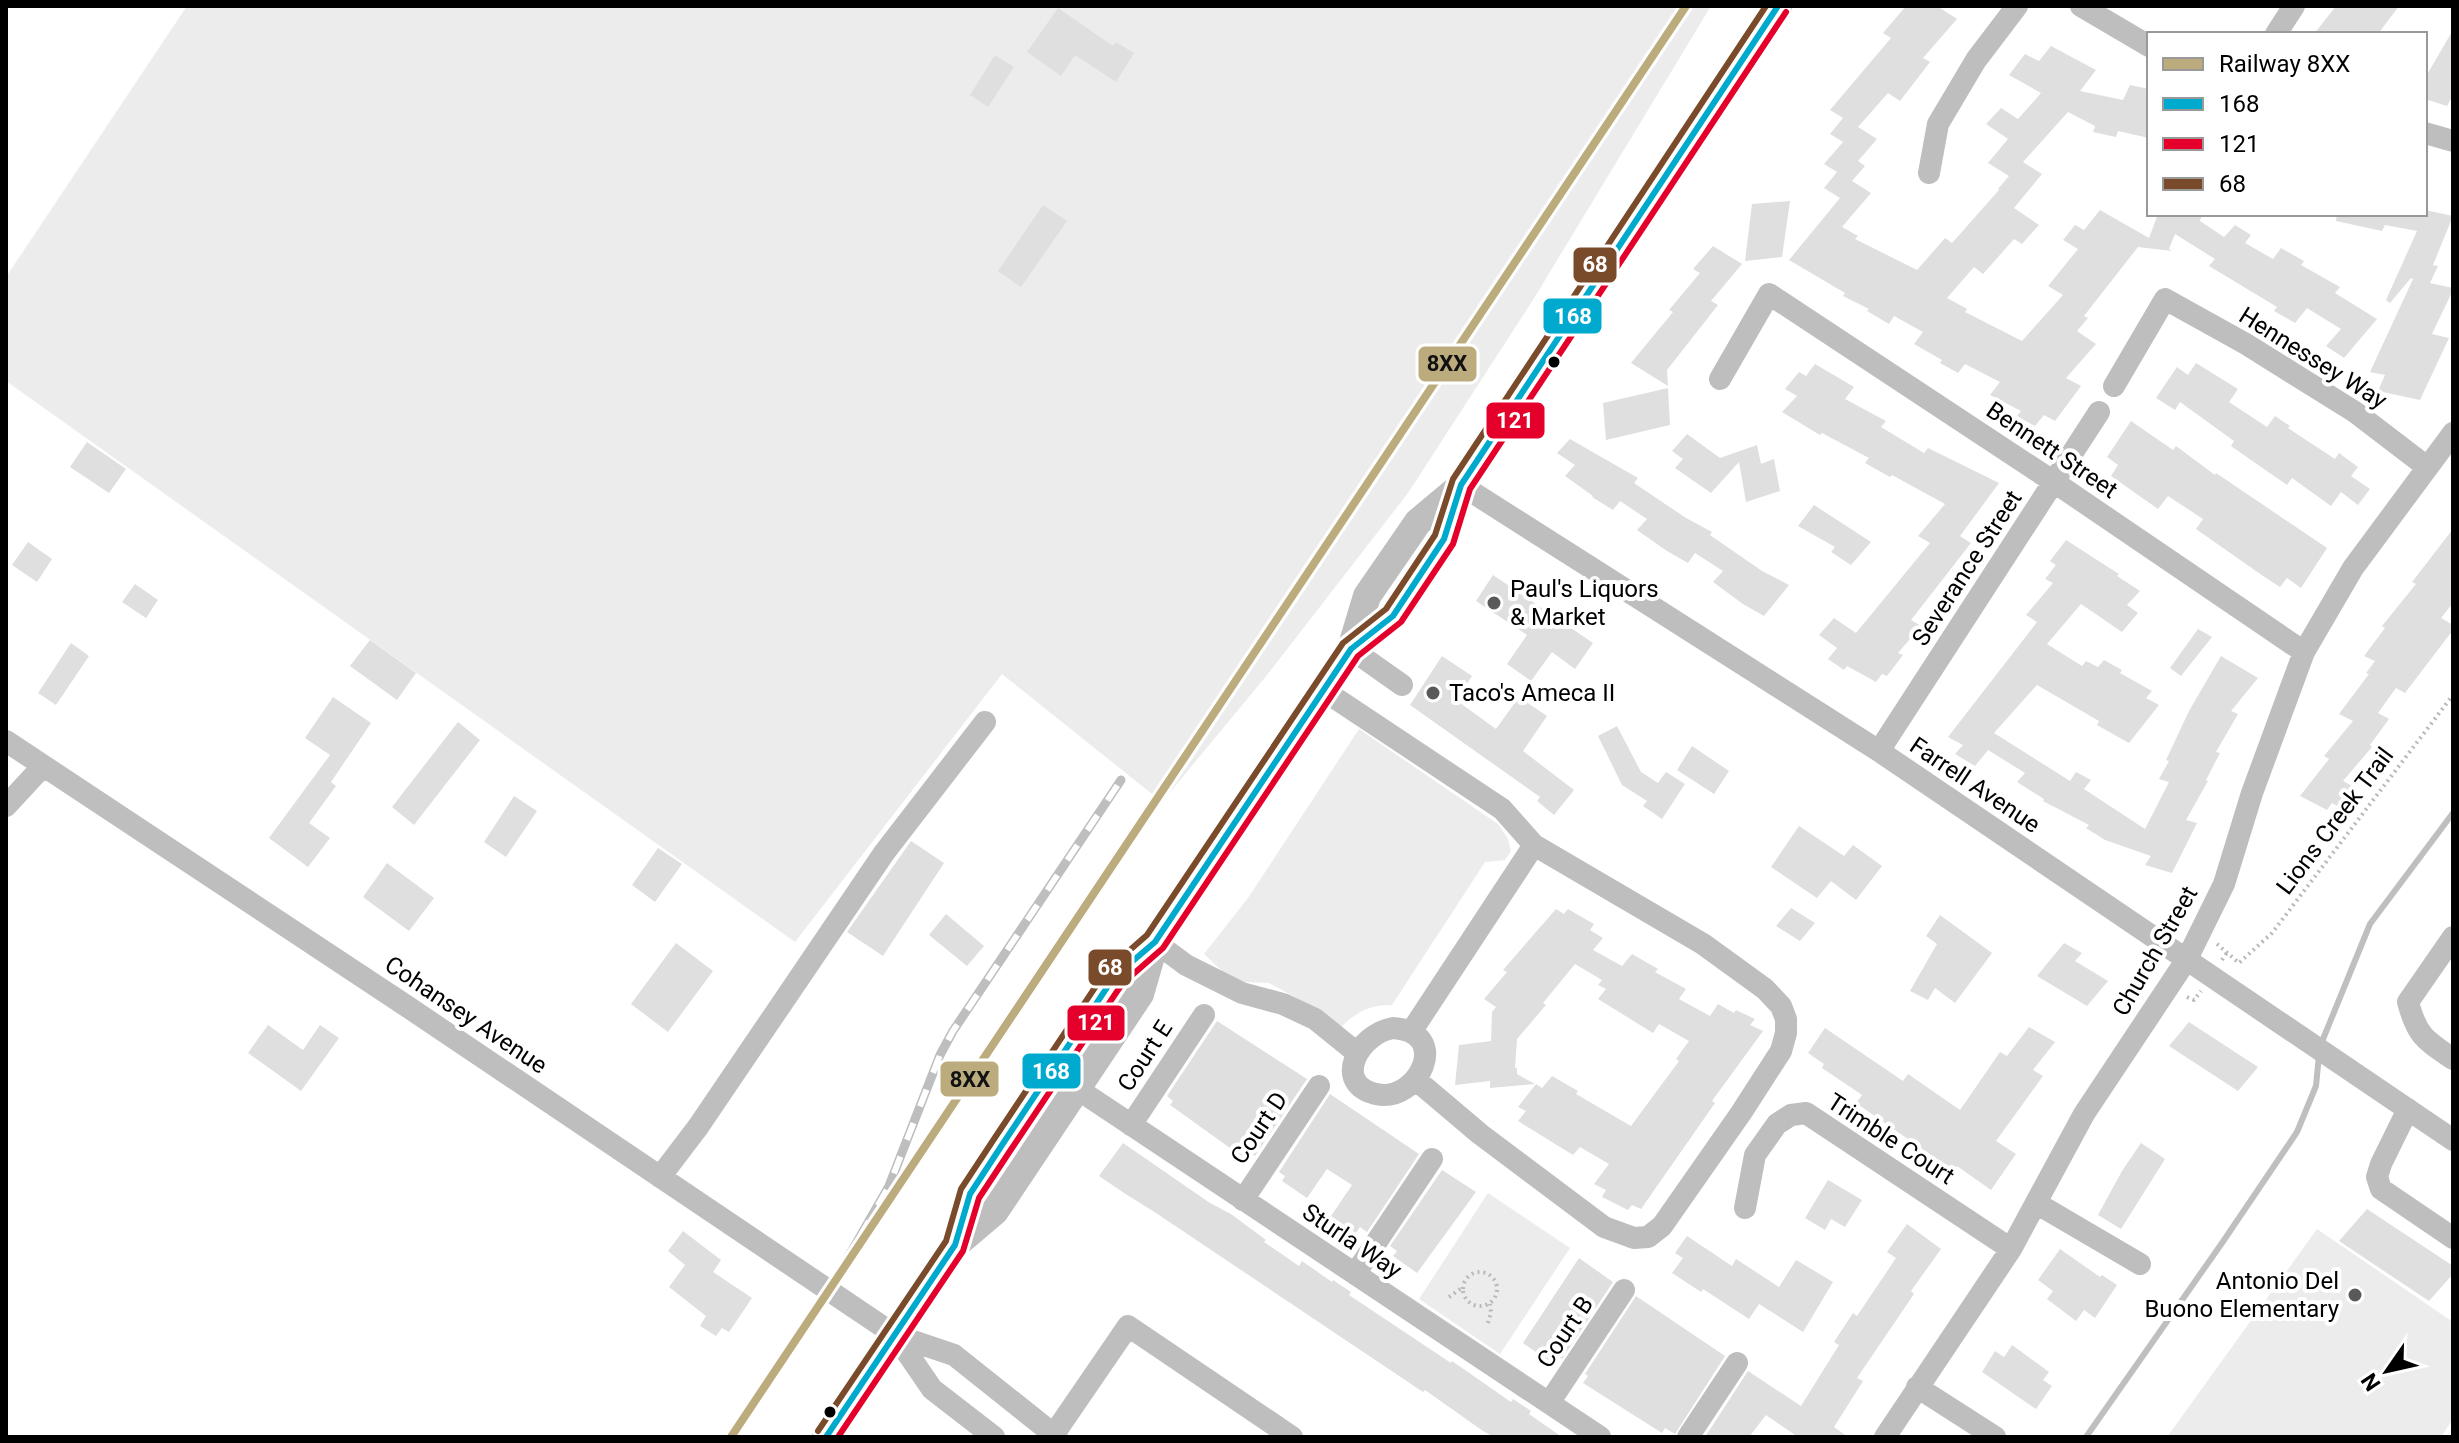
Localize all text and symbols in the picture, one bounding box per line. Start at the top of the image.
legend [2147,32,2427,216]
text: Railway 8XX [2219,50,2350,78]
text: 168 [2219,90,2259,118]
text: 121 [2219,130,2259,158]
text: 68 [2219,170,2246,198]
line badge: 68 [1572,246,1618,284]
text: 68 [1582,252,1608,277]
line badge: 168 [1542,297,1603,335]
street label: Hennessey Way [2234,301,2393,415]
text: 168 [1554,304,1592,329]
line badge: 8XX [1417,345,1478,383]
text: 8XX [1427,351,1467,376]
unlabelled marker [1546,354,1562,370]
street label: Bennett Street [1981,396,2123,504]
line badge: 121 [1485,401,1546,440]
text: 121 [1496,408,1534,433]
street label: Severance Street [1906,485,2028,651]
place label: Paul's Liquors & Market [1510,575,1659,631]
marker: Paul's Liquors & Market [1485,594,1503,612]
place label: Taco's Ameca II [1449,679,1615,707]
marker: Taco's Ameca II [1424,684,1442,702]
street label: Farrell Avenue [1905,731,2045,839]
street label: Lions Creek Trail [2271,742,2399,900]
street label: Church Street [2107,881,2203,1021]
line badge: 68 [1087,948,1133,987]
street label: Cohansey Avenue [380,950,552,1080]
text: 68 [1097,955,1123,980]
line badge: 121 [1066,1004,1126,1042]
text: 121 [1077,1010,1115,1035]
street label: Court E [1112,1015,1178,1097]
line badge: 168 [1021,1052,1082,1090]
text: 168 [1032,1059,1070,1084]
line badge: 8XX [939,1060,1000,1098]
text: 8XX [950,1067,990,1092]
street label: Court D [1225,1087,1293,1169]
street label: Trimble Court [1822,1088,1960,1190]
street label: Sturla Way [1297,1198,1407,1285]
place label: Antonio Del Buono Elementary [2144,1267,2340,1323]
marker: Antonio Del Buono Elementary [2346,1286,2364,1304]
street label: Court B [1531,1291,1599,1373]
north arrow [2347,1331,2427,1411]
text: N [2356,1368,2386,1395]
unlabelled marker [822,1404,838,1420]

